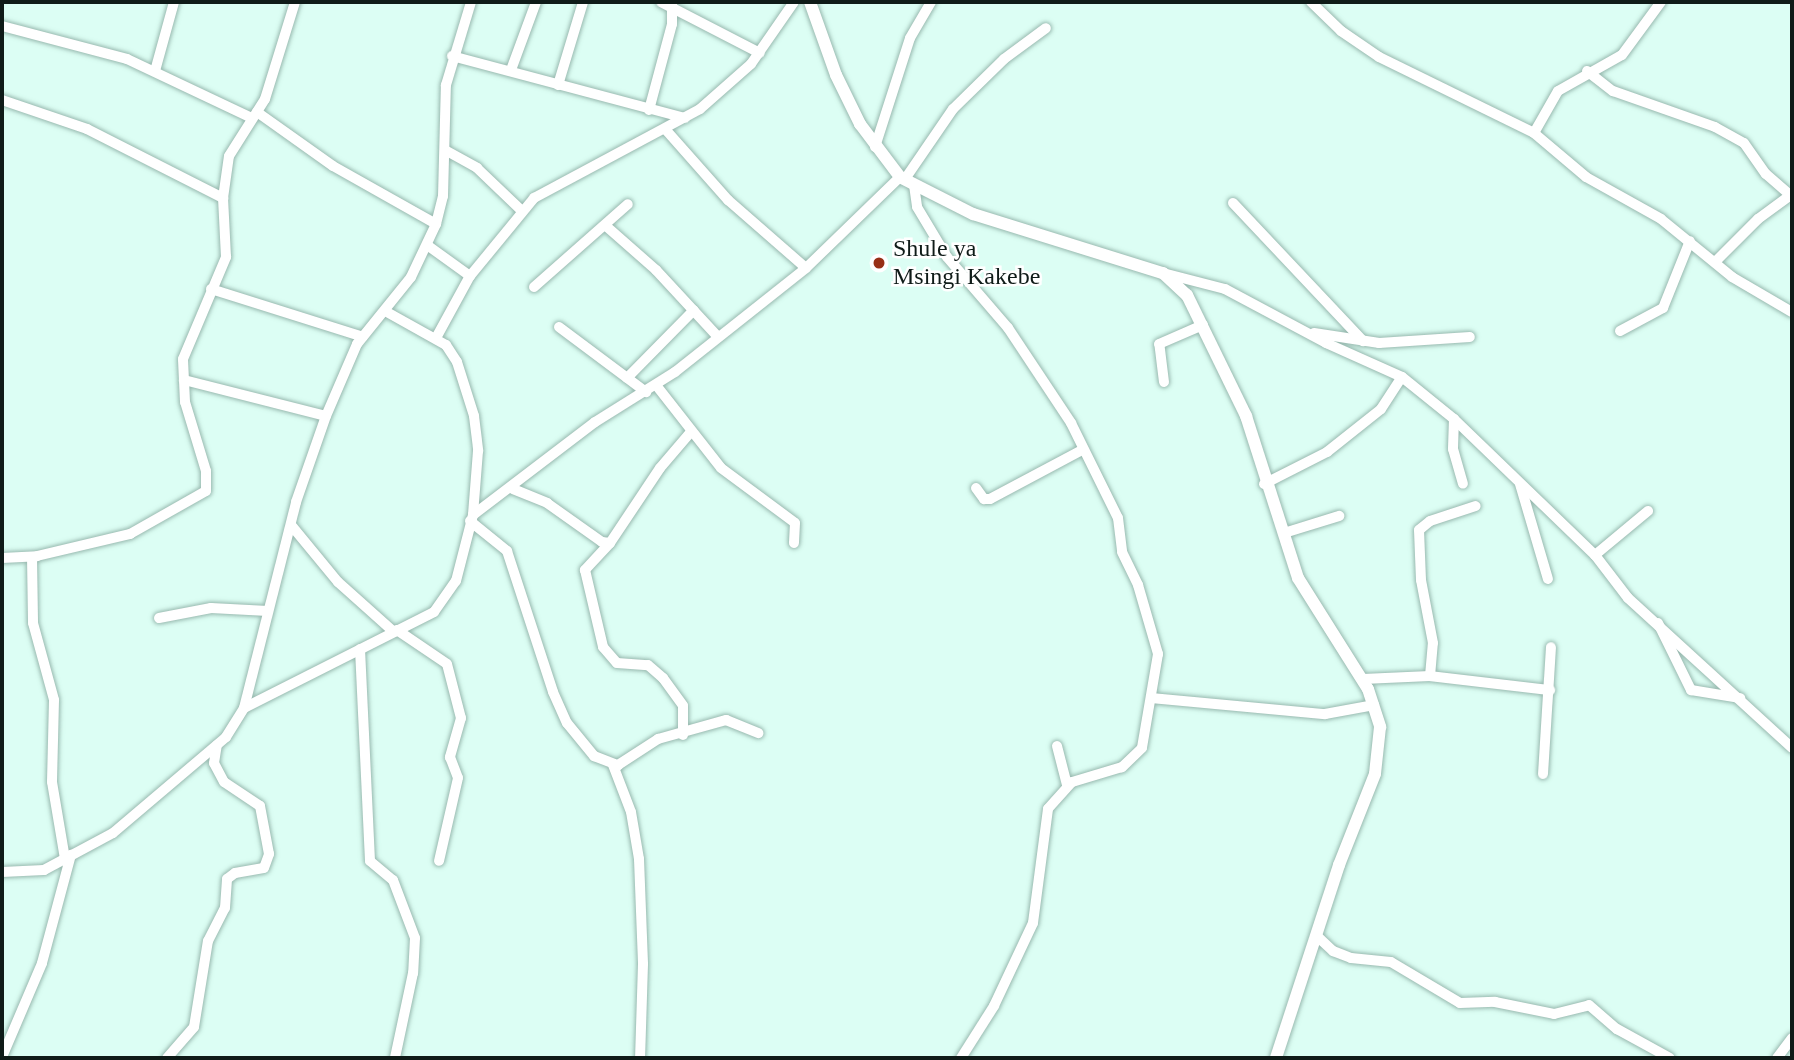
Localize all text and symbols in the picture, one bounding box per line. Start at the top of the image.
place label: Shule ya Msingi Kakebe [893,235,1040,291]
marker: Shule ya Msingi Kakebe [871,255,887,271]

